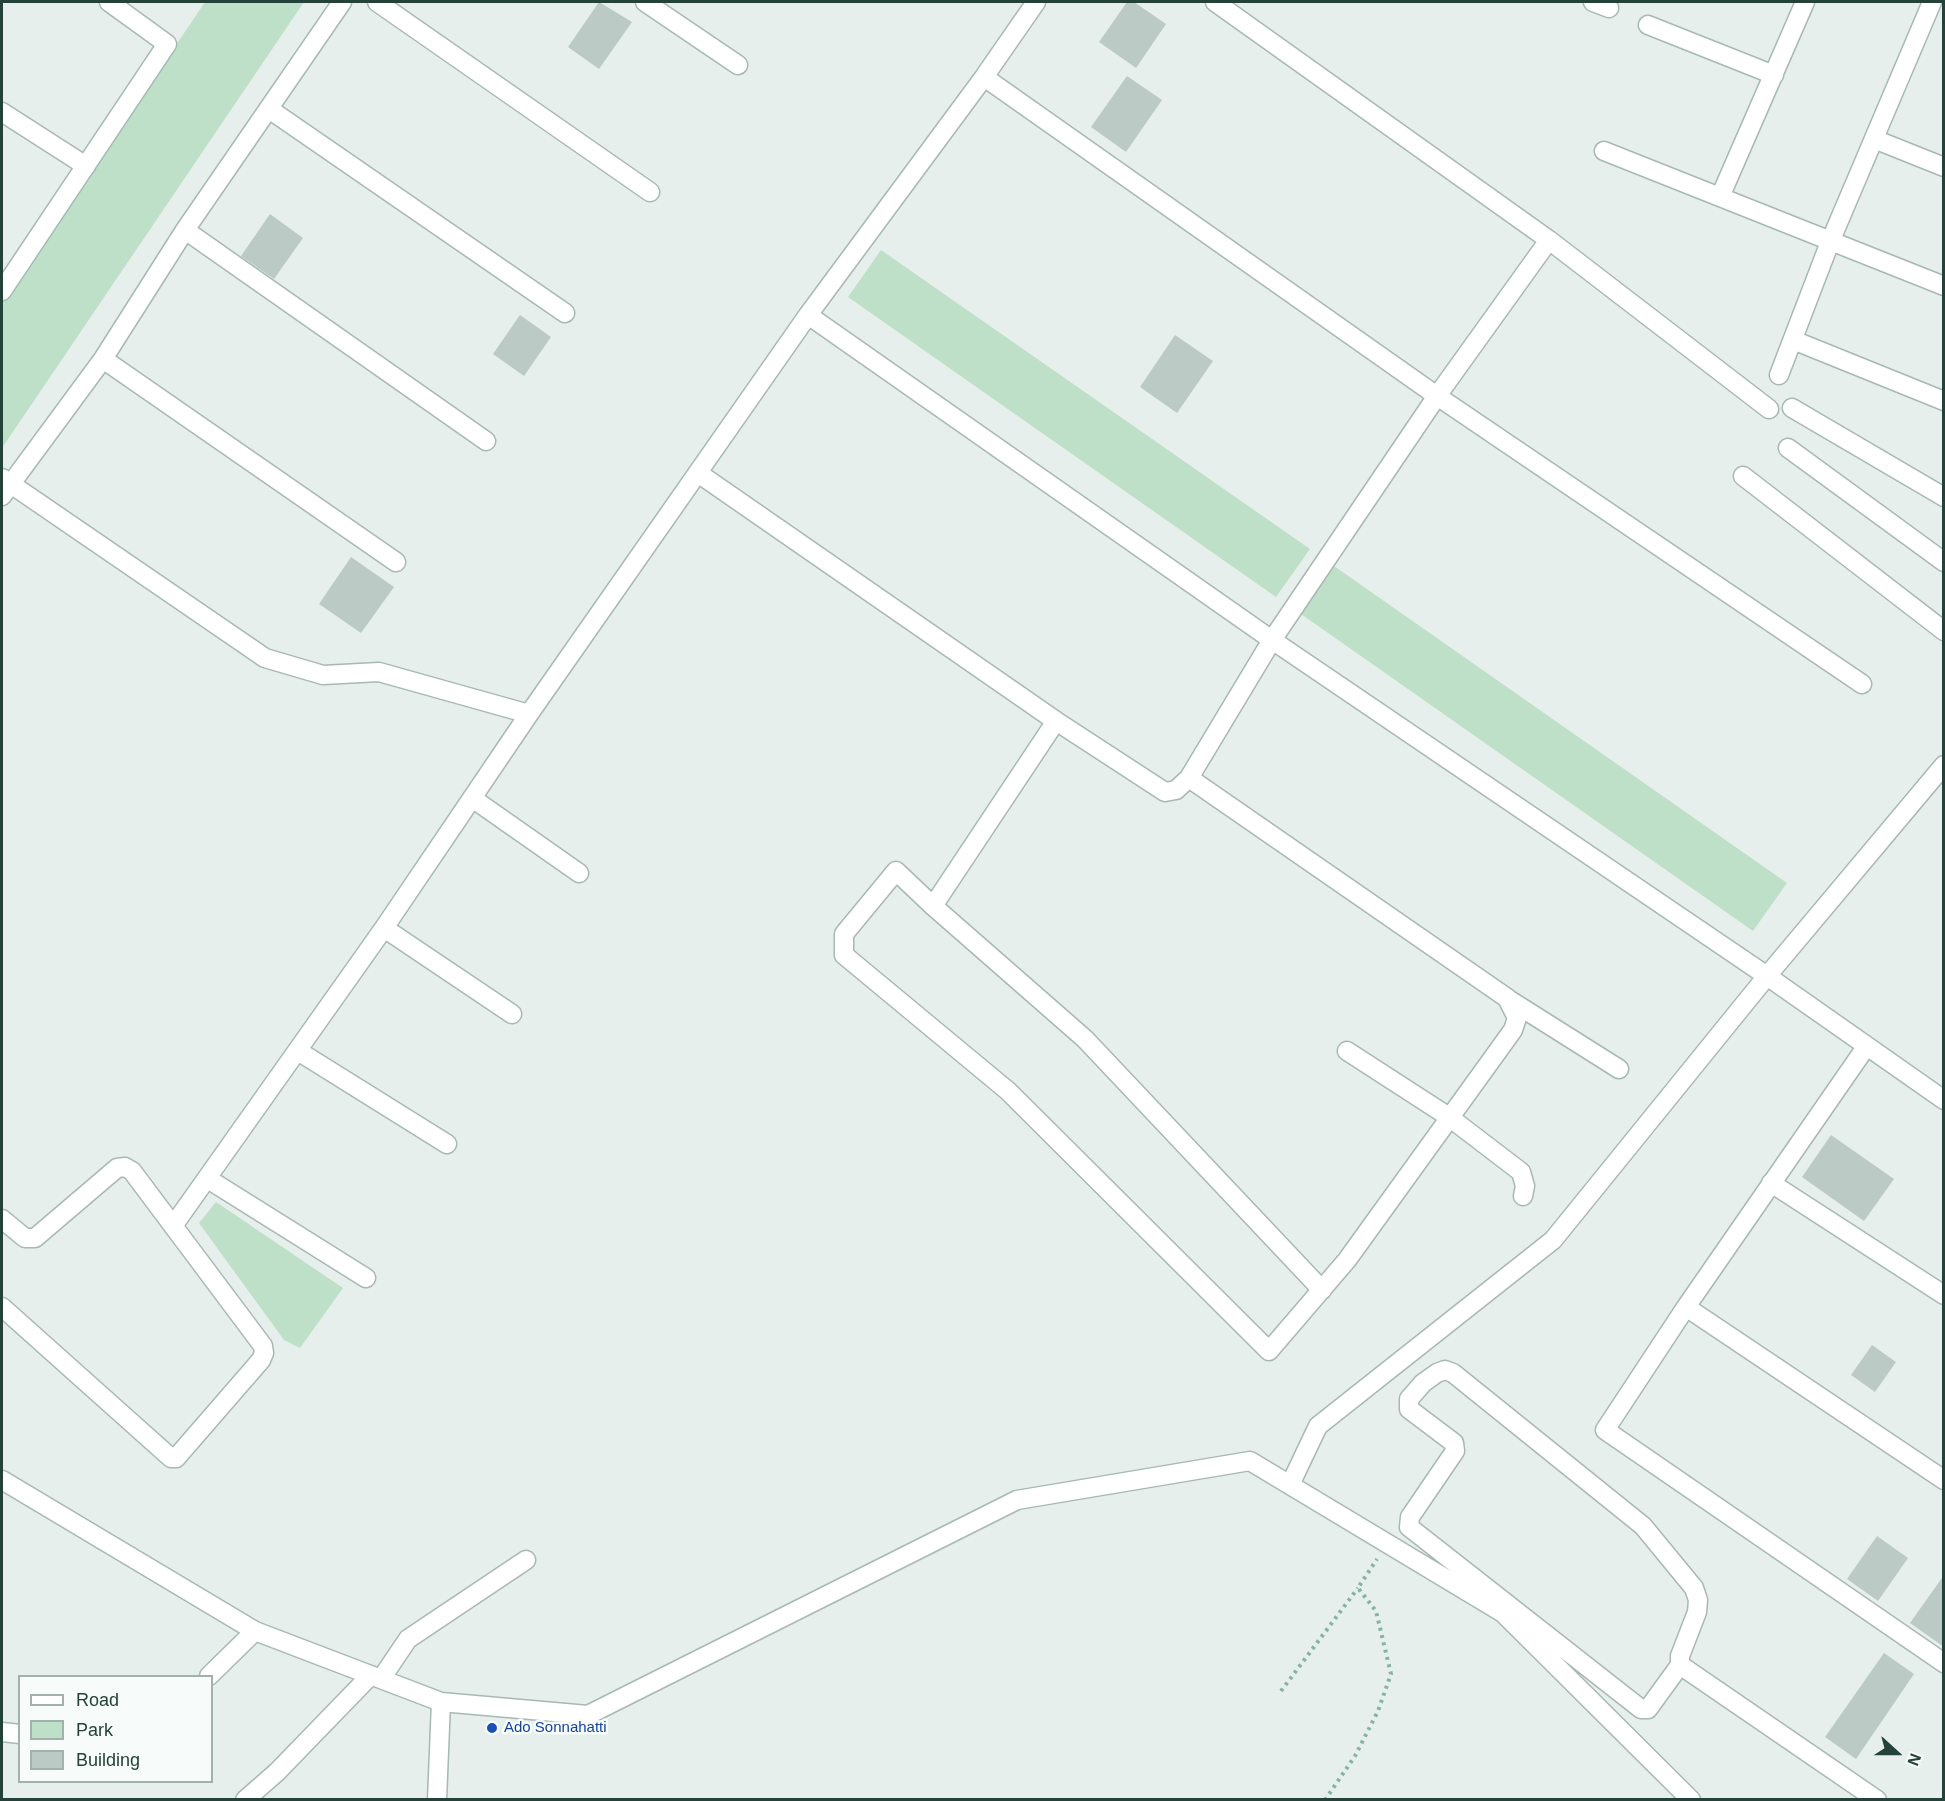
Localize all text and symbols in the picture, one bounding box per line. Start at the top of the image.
legend [18,1675,213,1783]
text: Road [76,1690,119,1710]
place label: Ado Sonnahatti [504,1719,607,1737]
text: Park [76,1720,113,1740]
marker: Ado Sonnahatti [485,1721,499,1735]
north arrow [1867,1723,1927,1783]
text: Building [76,1750,140,1770]
text: N [1904,1751,1924,1768]

